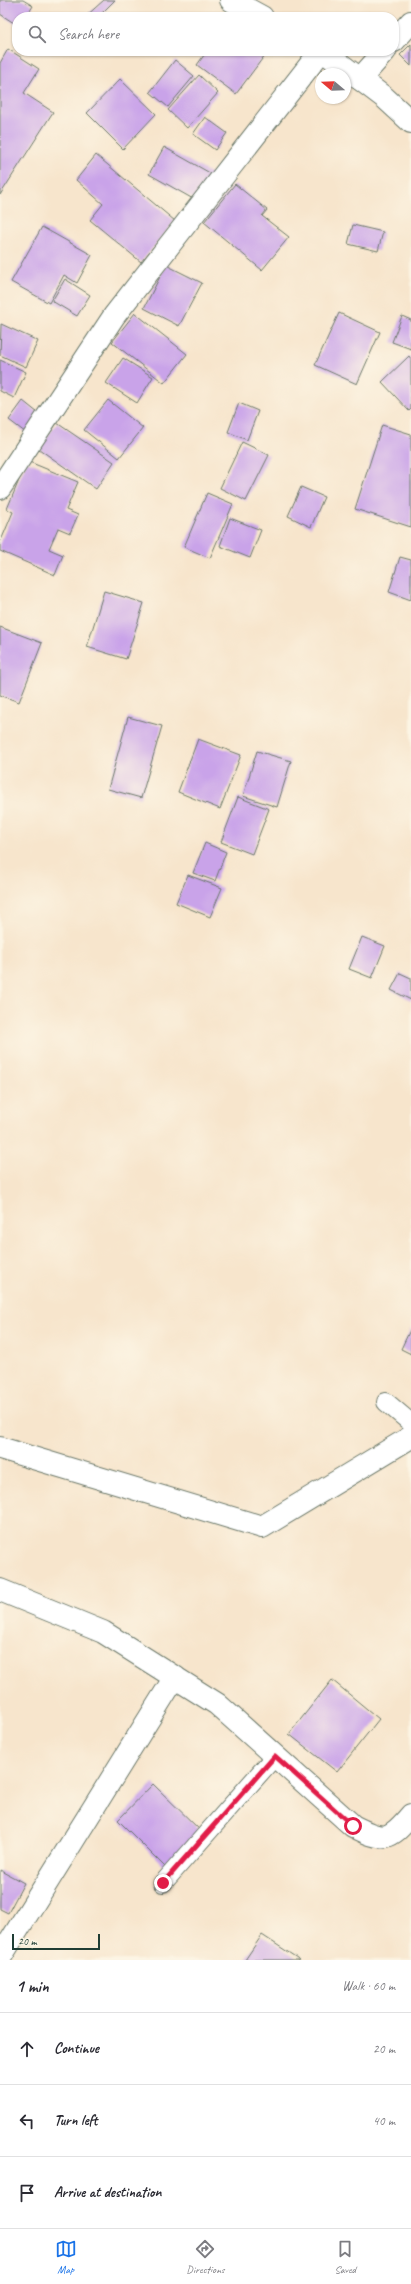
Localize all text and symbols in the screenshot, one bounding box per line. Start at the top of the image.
search box [12,12,399,56]
icon: search [26,23,48,45]
text: Search here [58,25,119,44]
north arrow [315,68,351,104]
route start [344,1817,362,1835]
route end [154,1874,172,1892]
scale bar [12,1932,100,1951]
text: 20 m [18,1934,37,1948]
text: 1 min [16,1976,49,1997]
text: Walk · 60 m [342,1978,395,1994]
icon: ahead [16,2038,38,2060]
text: Continue [54,2039,99,2058]
text: 20 m [373,2041,395,2057]
icon: left [16,2110,38,2132]
text: Turn left [54,2111,97,2130]
text: 40 m [373,2113,395,2129]
icon: arrive [16,2182,38,2204]
text: Arrive at destination [54,2183,161,2202]
tab: Map [55,2238,77,2276]
tab: Directions [186,2238,225,2276]
tab: Saved [334,2238,356,2276]

